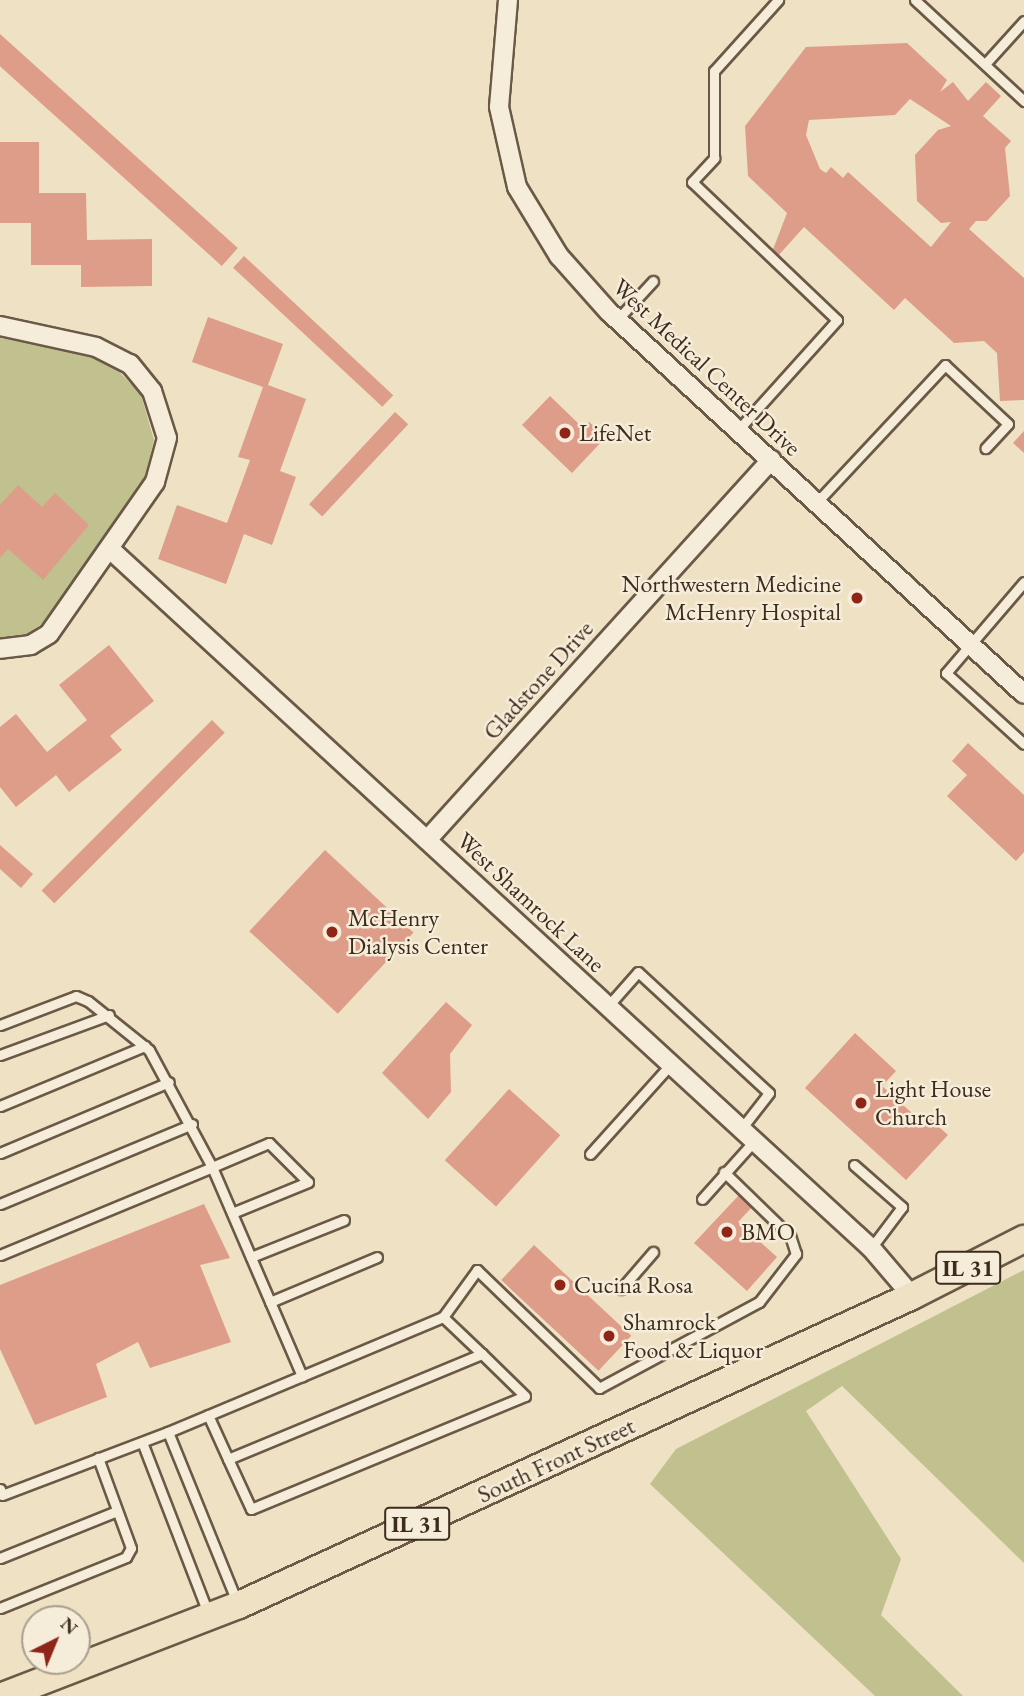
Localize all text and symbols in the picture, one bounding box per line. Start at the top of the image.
street label: West Medical Center Drive [607,272,807,462]
place label: LifeNet [579,419,651,447]
marker: LifeNet [557,425,573,441]
place label: Northwestern Medicine McHenry Hospital [621,570,841,626]
marker: Northwestern Medicine McHenry Hospital [847,588,867,608]
street label: Gladstone Drive [477,615,599,745]
street label: West Shamrock Lane [451,826,611,978]
place label: McHenry Dialysis Center [348,904,488,960]
marker: McHenry Dialysis Center [322,922,342,942]
place label: Light House Church [875,1075,991,1131]
marker: Light House Church [853,1095,869,1111]
place label: BMO [741,1218,795,1246]
marker: BMO [719,1224,735,1240]
road number: IL 31 [935,1248,1001,1288]
place label: Cucina Rosa [574,1271,693,1299]
marker: Cucina Rosa [552,1277,568,1293]
place label: Shamrock Food & Liquor [623,1308,763,1364]
marker: Shamrock Food & Liquor [601,1328,617,1344]
street label: South Front Street [473,1411,639,1509]
road number: IL 31 [384,1504,450,1544]
north arrow [21,1605,91,1675]
text: N [55,1611,83,1640]

